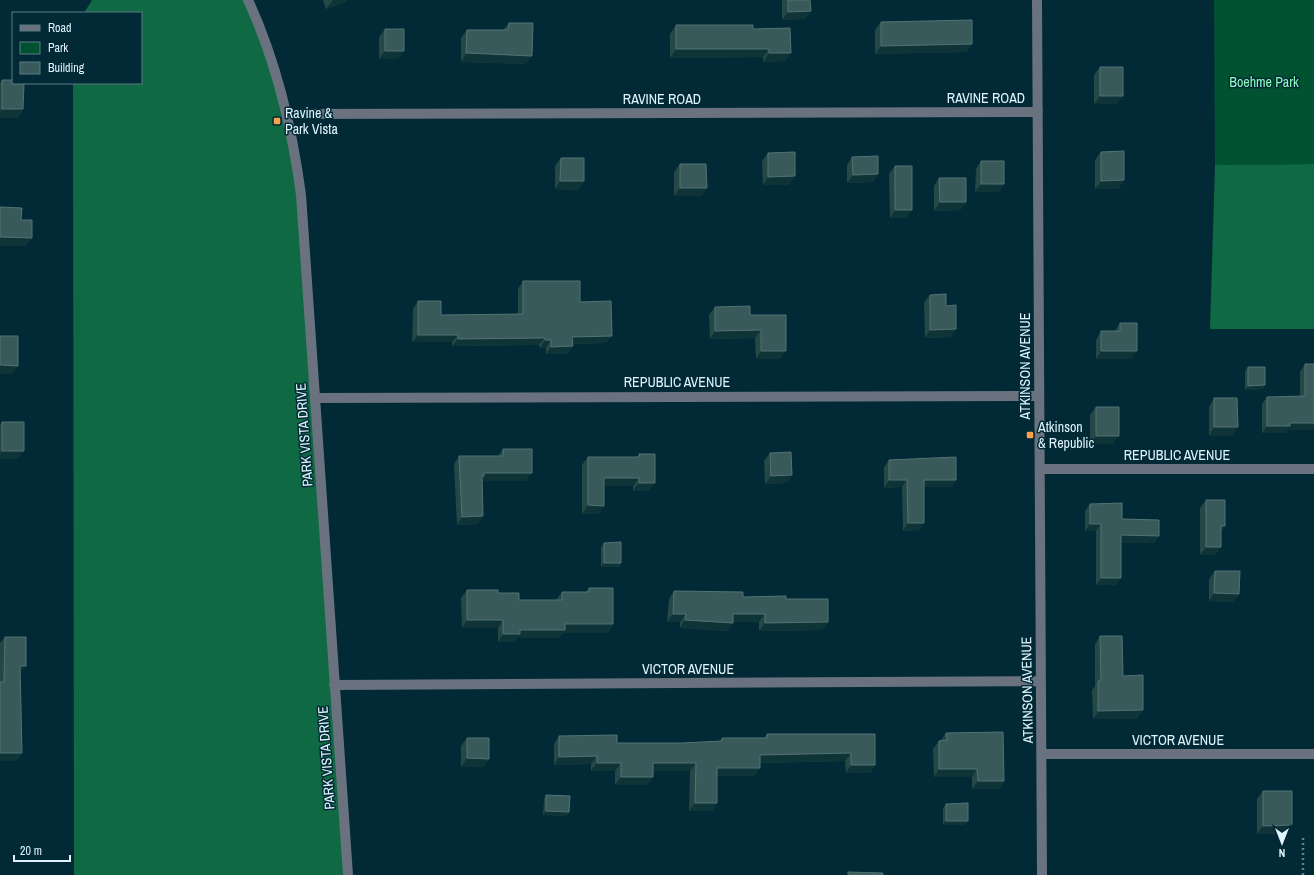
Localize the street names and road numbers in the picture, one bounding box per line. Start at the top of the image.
street label: RAVINE ROAD [947,89,1025,107]
street label: RAVINE ROAD [623,90,701,108]
street label: ATKINSON AVENUE [1016,313,1034,420]
street label: REPUBLIC AVENUE [624,373,730,391]
street label: PARK VISTA DRIVE [291,383,317,487]
street label: REPUBLIC AVENUE [1124,446,1230,464]
street label: ATKINSON AVENUE [1017,636,1037,745]
street label: VICTOR AVENUE [642,660,734,678]
street label: PARK VISTA DRIVE [313,706,339,810]
street label: VICTOR AVENUE [1132,731,1224,749]

